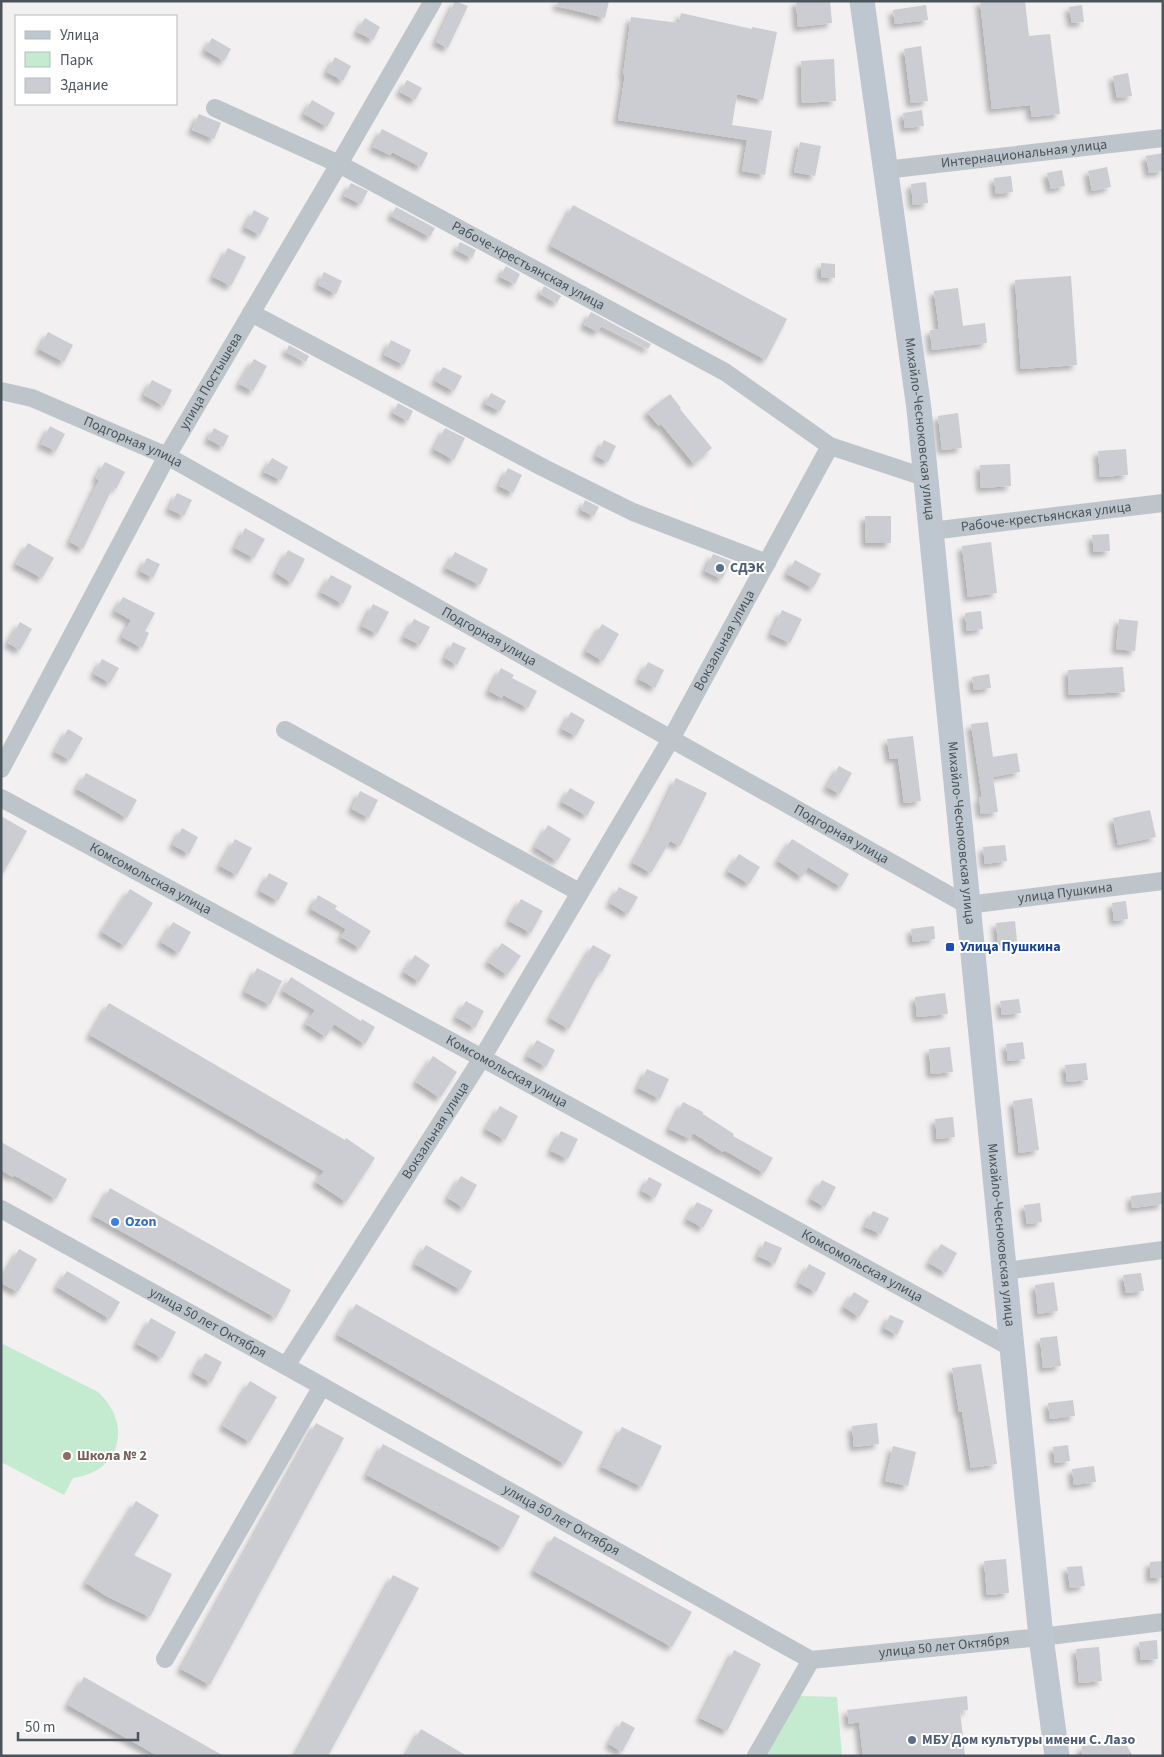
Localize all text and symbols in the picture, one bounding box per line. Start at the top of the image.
legend [15,15,178,105]
text: Улица [60,25,99,46]
text: Парк [60,50,94,71]
text: Здание [60,75,108,96]
street label: Интернациональная улица [940,134,1108,173]
street label: Рабоче-крестьянская улица [448,216,608,315]
street label: улица Постышева [174,329,248,434]
street label: Михайло-Чесноковская улица [899,336,940,521]
street label: Подгорная улица [80,411,186,473]
street label: Рабоче-крестьянская улица [960,497,1132,537]
place label: СДЭК [730,558,765,578]
marker: СДЭК [714,562,726,574]
street label: Вокзальная улица [689,586,760,695]
street label: Подгорная улица [438,602,540,671]
street label: Михайло-Чесноковская улица [942,740,980,926]
street label: Подгорная улица [790,800,893,869]
street label: Комсомольская улица [86,838,215,920]
street label: улица Пушкина [1017,877,1114,909]
place label: Улица Пушкина [960,937,1061,957]
marker: Улица Пушкина [944,941,956,953]
street label: Комсомольская улица [442,1030,571,1113]
street label: Вокзальная улица [397,1078,474,1183]
street label: Михайло-Чесноковская улица [982,1142,1020,1328]
place label: Ozon [125,1212,156,1232]
marker: Ozon [109,1216,121,1228]
street label: Комсомольская улица [798,1225,926,1307]
street label: улица 50 лет Октября [145,1282,270,1363]
place label: Школа № 2 [77,1446,147,1466]
marker: Школа № 2 [61,1450,73,1462]
street label: улица 50 лет Октября [499,1479,624,1561]
street label: улица 50 лет Октября [878,1630,1011,1663]
scale bar [18,1710,138,1742]
text: 50 m [25,1717,55,1738]
place label: МБУ Дом культуры имени С. Лазо [922,1730,1135,1750]
marker: МБУ Дом культуры имени С. Лазо [906,1734,918,1746]

